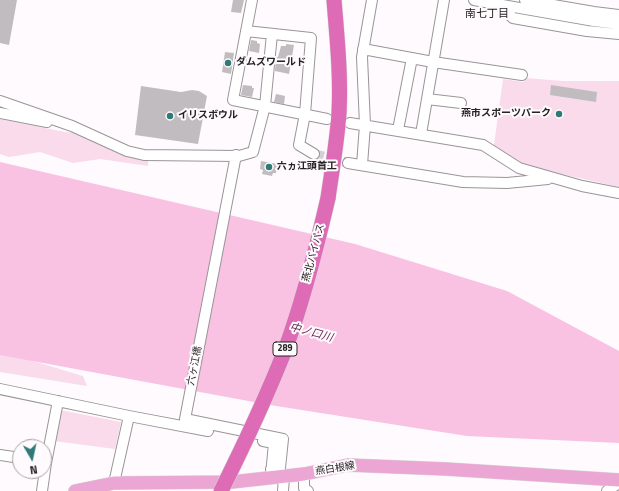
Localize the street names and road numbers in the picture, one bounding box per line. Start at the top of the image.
street label: 燕北バイパス [300,222,328,284]
road number: 289 [273,342,297,356]
street label: 六ヶ江橋 [185,345,205,387]
street label: 燕白根線 [314,460,356,478]

